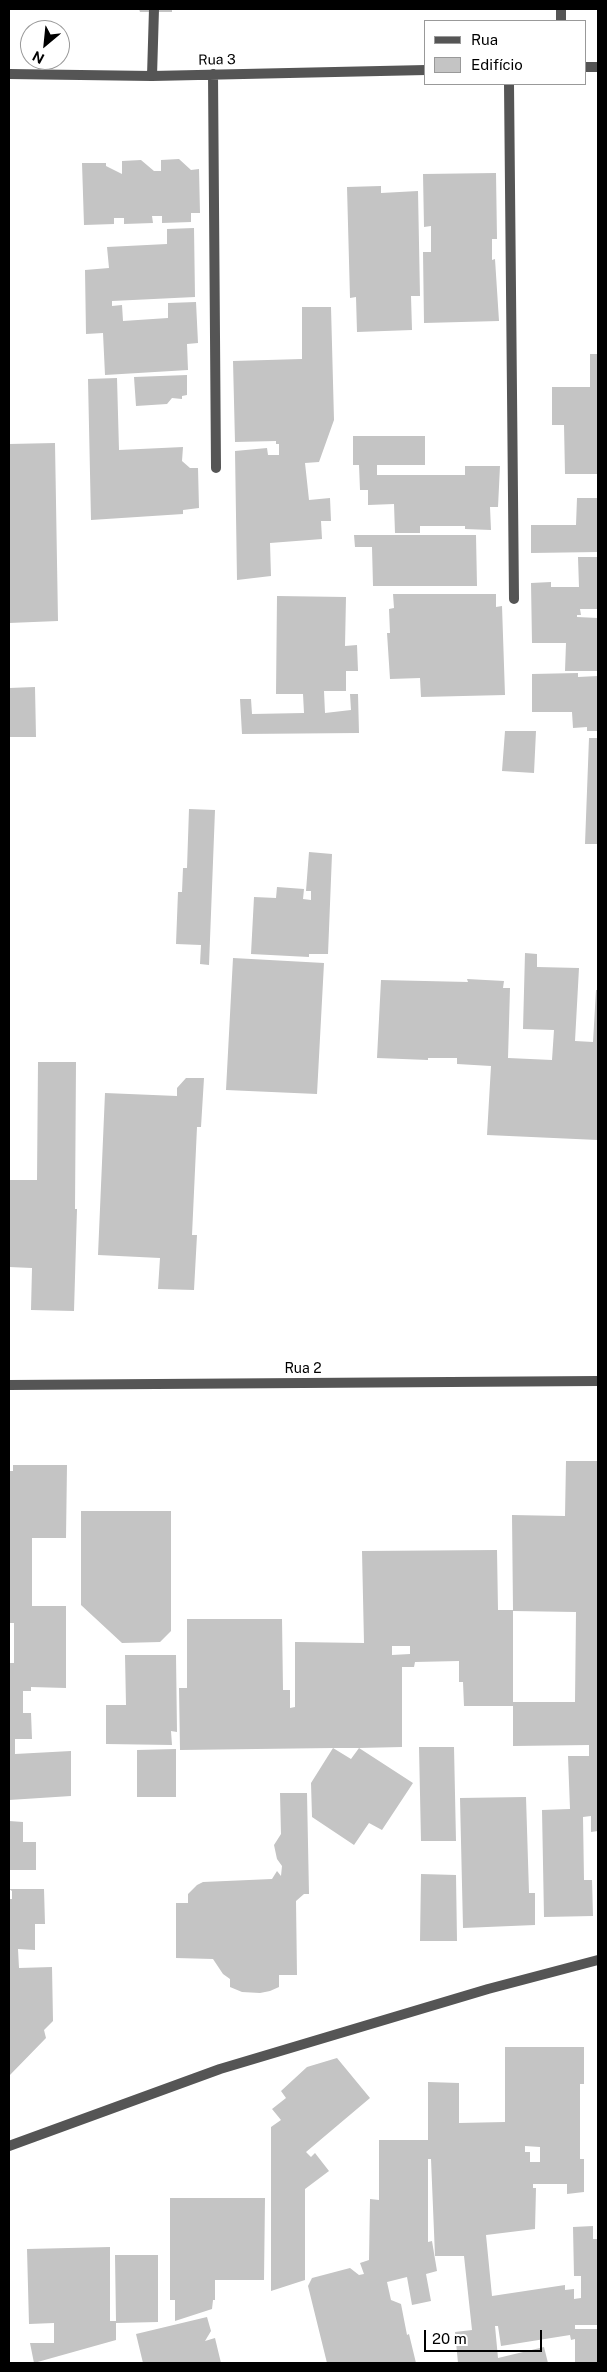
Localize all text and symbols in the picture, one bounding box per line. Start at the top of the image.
north arrow [20,20,70,70]
legend [424,20,587,85]
text: Rua [471,31,498,48]
text: N [30,48,47,67]
street label: Rua 3 [198,51,236,69]
text: Edifício [471,56,523,73]
street label: Rua 2 [285,1361,321,1377]
scale bar [427,2320,544,2352]
text: 20 m [432,2330,467,2347]

